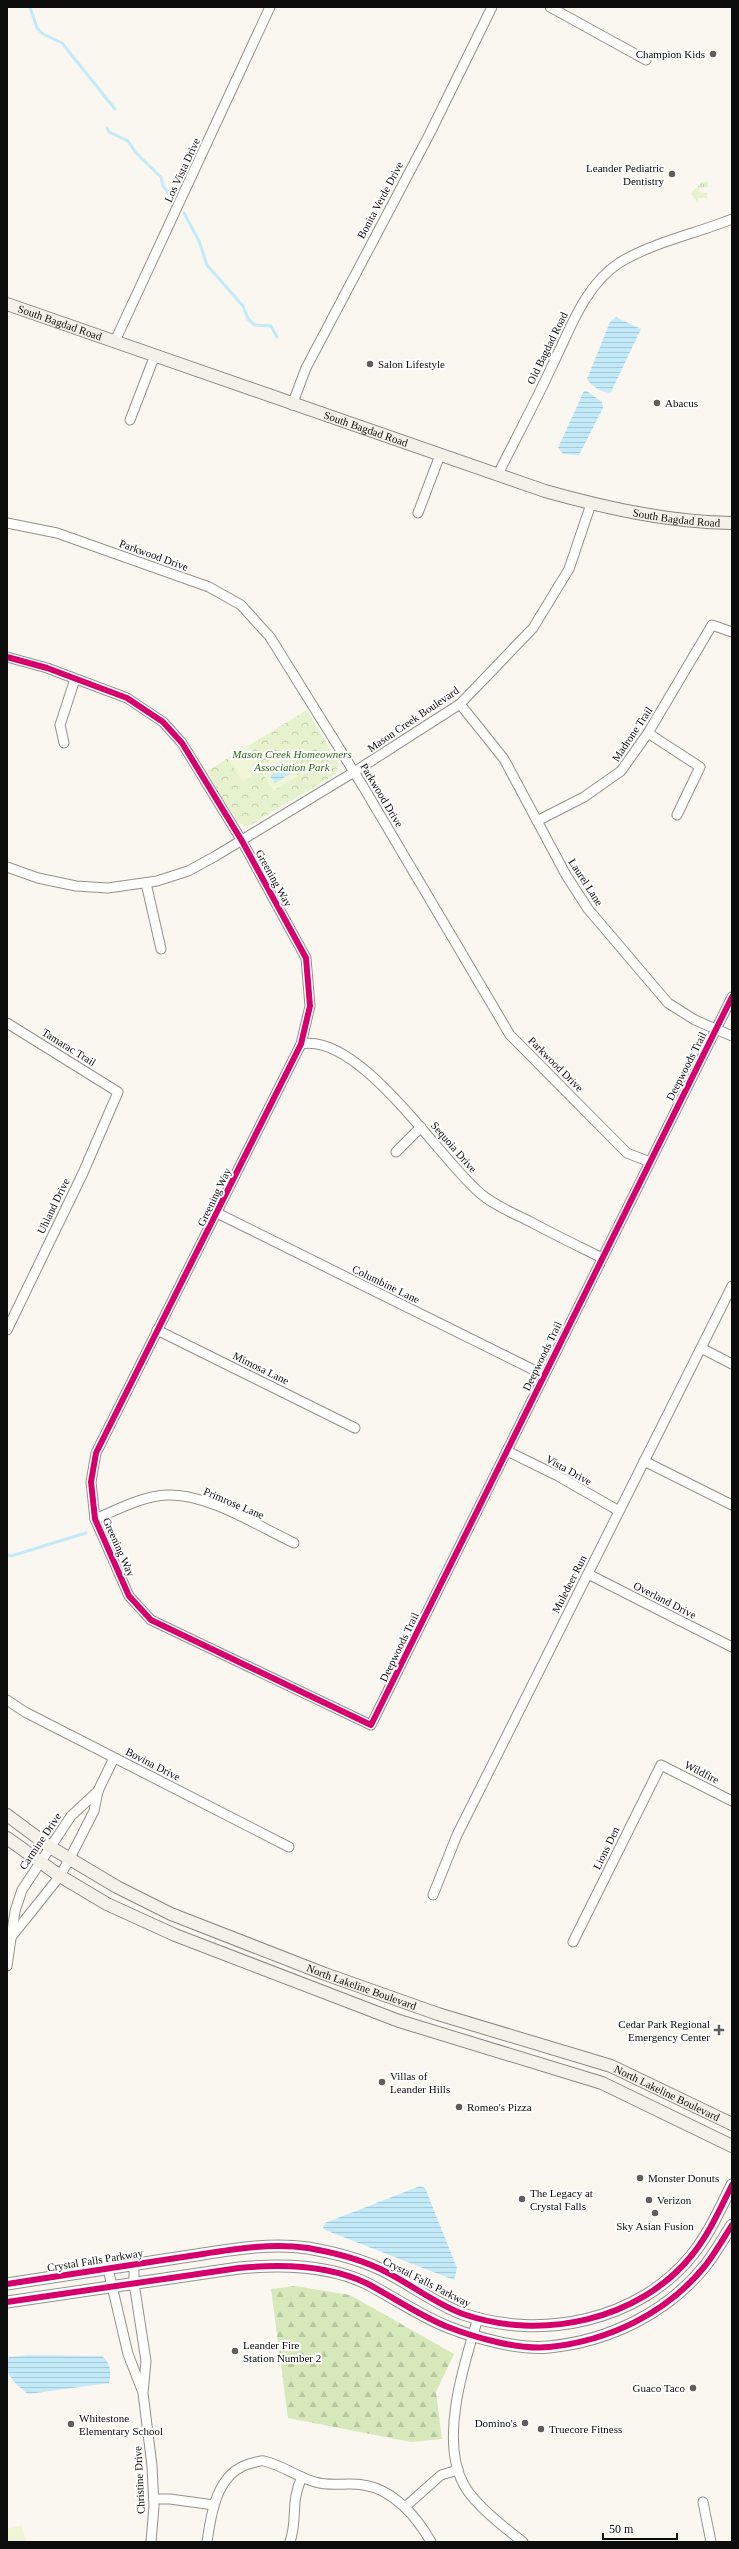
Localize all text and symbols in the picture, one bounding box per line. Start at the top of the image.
place label: Champion Kids [636,48,705,60]
marker: Champion Kids [708,49,718,59]
street label: Los Vista Drive [162,136,202,204]
street label: Bonita Verde Drive [355,159,405,240]
place label: Leander Pediatric Dentistry [586,162,664,187]
marker: Leander Pediatric Dentistry [667,169,677,179]
street label: South Bagdad Road [16,302,104,343]
street label: Old Bagdad Road [524,310,570,386]
place label: Salon Lifestyle [378,358,445,370]
marker: Salon Lifestyle [365,359,375,369]
place label: Abacus [665,397,698,409]
marker: Abacus [652,398,662,408]
street label: South Bagdad Road [322,409,410,449]
street label: South Bagdad Road [632,506,721,529]
street label: Parkwood Drive [118,537,190,573]
street label: Mason Creek Boulevard [365,684,461,754]
street label: Madrone Trail [609,704,655,764]
park label: Mason Creek Homeowners Association Park [231,748,352,773]
street label: Parkwood Drive [358,761,406,829]
street label: Greening Way [253,847,295,909]
street label: Laurel Lane [566,856,606,908]
street label: Tamarac Trail [40,1026,98,1068]
street label: Deepwoods Trail [664,1030,708,1102]
street label: Parkwood Drive [526,1034,586,1094]
street label: Sequoia Drive [429,1119,479,1175]
street label: Greening Way [195,1165,233,1228]
street label: Uhland Drive [34,1176,72,1236]
street label: Columbine Lane [350,1262,422,1306]
street label: Deepwoods Trail [520,1319,564,1393]
street label: Mimosa Lane [231,1349,291,1387]
street label: Vista Drive [544,1453,594,1488]
street label: Primrose Lane [202,1485,266,1521]
street label: Greening Way [101,1516,138,1579]
street label: Muledeer Run [549,1553,589,1615]
street label: Overland Drive [632,1579,698,1621]
street label: Deepwoods Trail [377,1610,421,1684]
street label: Bovina Drive [124,1745,182,1783]
street label: Wildfire [683,1758,721,1786]
street label: Carmine Drive [17,1810,63,1872]
street label: Lions Den [590,1824,622,1871]
street label: North Lakeline Boulevard [305,1961,418,2012]
place label: Cedar Park Regional Emergency Center [618,2018,710,2043]
marker: Cedar Park Regional Emergency Center [713,2024,725,2036]
street label: North Lakeline Boulevard [612,2062,722,2123]
place label: Villas of Leander Hills [390,2070,450,2095]
marker: Villas of Leander Hills [377,2077,387,2087]
place label: Romeo's Pizza [467,2101,532,2113]
marker: Romeo's Pizza [454,2102,464,2112]
place label: Monster Donuts [648,2172,719,2184]
marker: Monster Donuts [635,2173,645,2183]
place label: The Legacy at Crystal Falls [530,2187,593,2212]
marker: The Legacy at Crystal Falls [517,2194,527,2204]
place label: Verizon [657,2194,692,2206]
marker: Verizon [644,2195,654,2205]
marker: Sky Asian Fusion [650,2208,660,2218]
place label: Sky Asian Fusion [616,2220,694,2232]
street label: Crystal Falls Parkway [46,2246,144,2274]
street label: Crystal Falls Parkway [381,2255,473,2310]
place label: Leander Fire Station Number 2 [243,2339,321,2364]
marker: Leander Fire Station Number 2 [230,2346,240,2356]
place label: Guaco Taco [633,2382,685,2394]
marker: Guaco Taco [688,2383,698,2393]
place label: Whitestone Elementary School [79,2412,163,2437]
place label: Domino's [475,2417,517,2429]
marker: Domino's [520,2418,530,2428]
marker: Whitestone Elementary School [66,2419,76,2429]
place label: Truecore Fitness [549,2423,622,2435]
marker: Truecore Fitness [536,2424,546,2434]
street label: Christine Drive [131,2446,147,2514]
scale bar [603,2515,677,2541]
text: 50 m [609,2522,634,2536]

